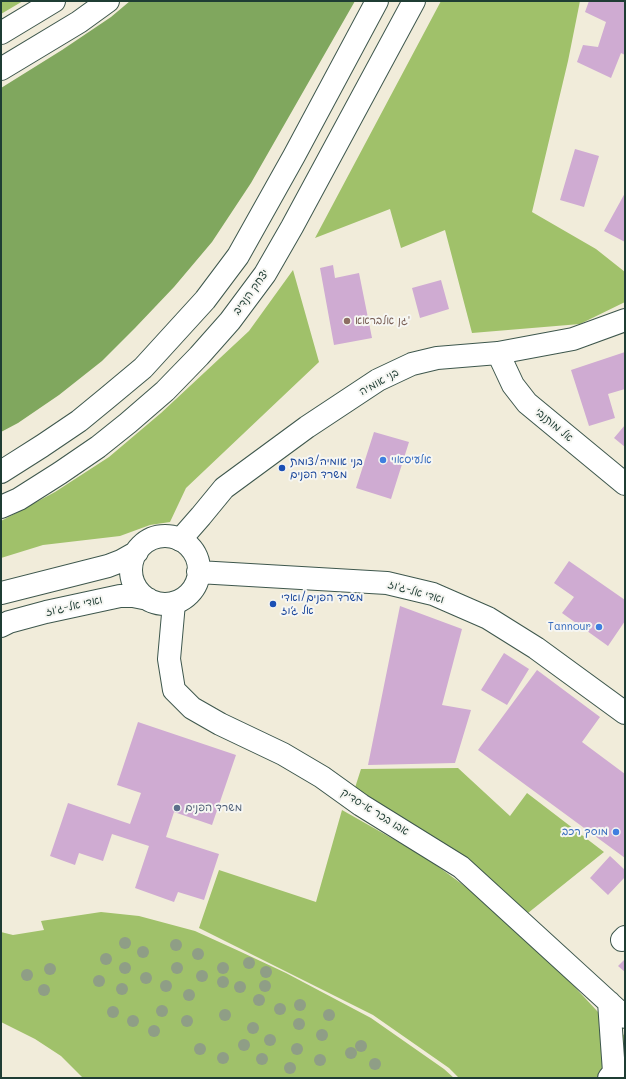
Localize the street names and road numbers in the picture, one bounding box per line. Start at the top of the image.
street label: יצחק הנדיב [230,267,272,317]
street label: בני אומיה [357,366,401,398]
street label: אל מותנבי [532,405,576,445]
street label: ואדי אל-ג'וז [386,578,446,606]
street label: ואדי אל-ג'וז [44,593,104,619]
street label: אבו בכר א-סדיק [338,786,412,838]

